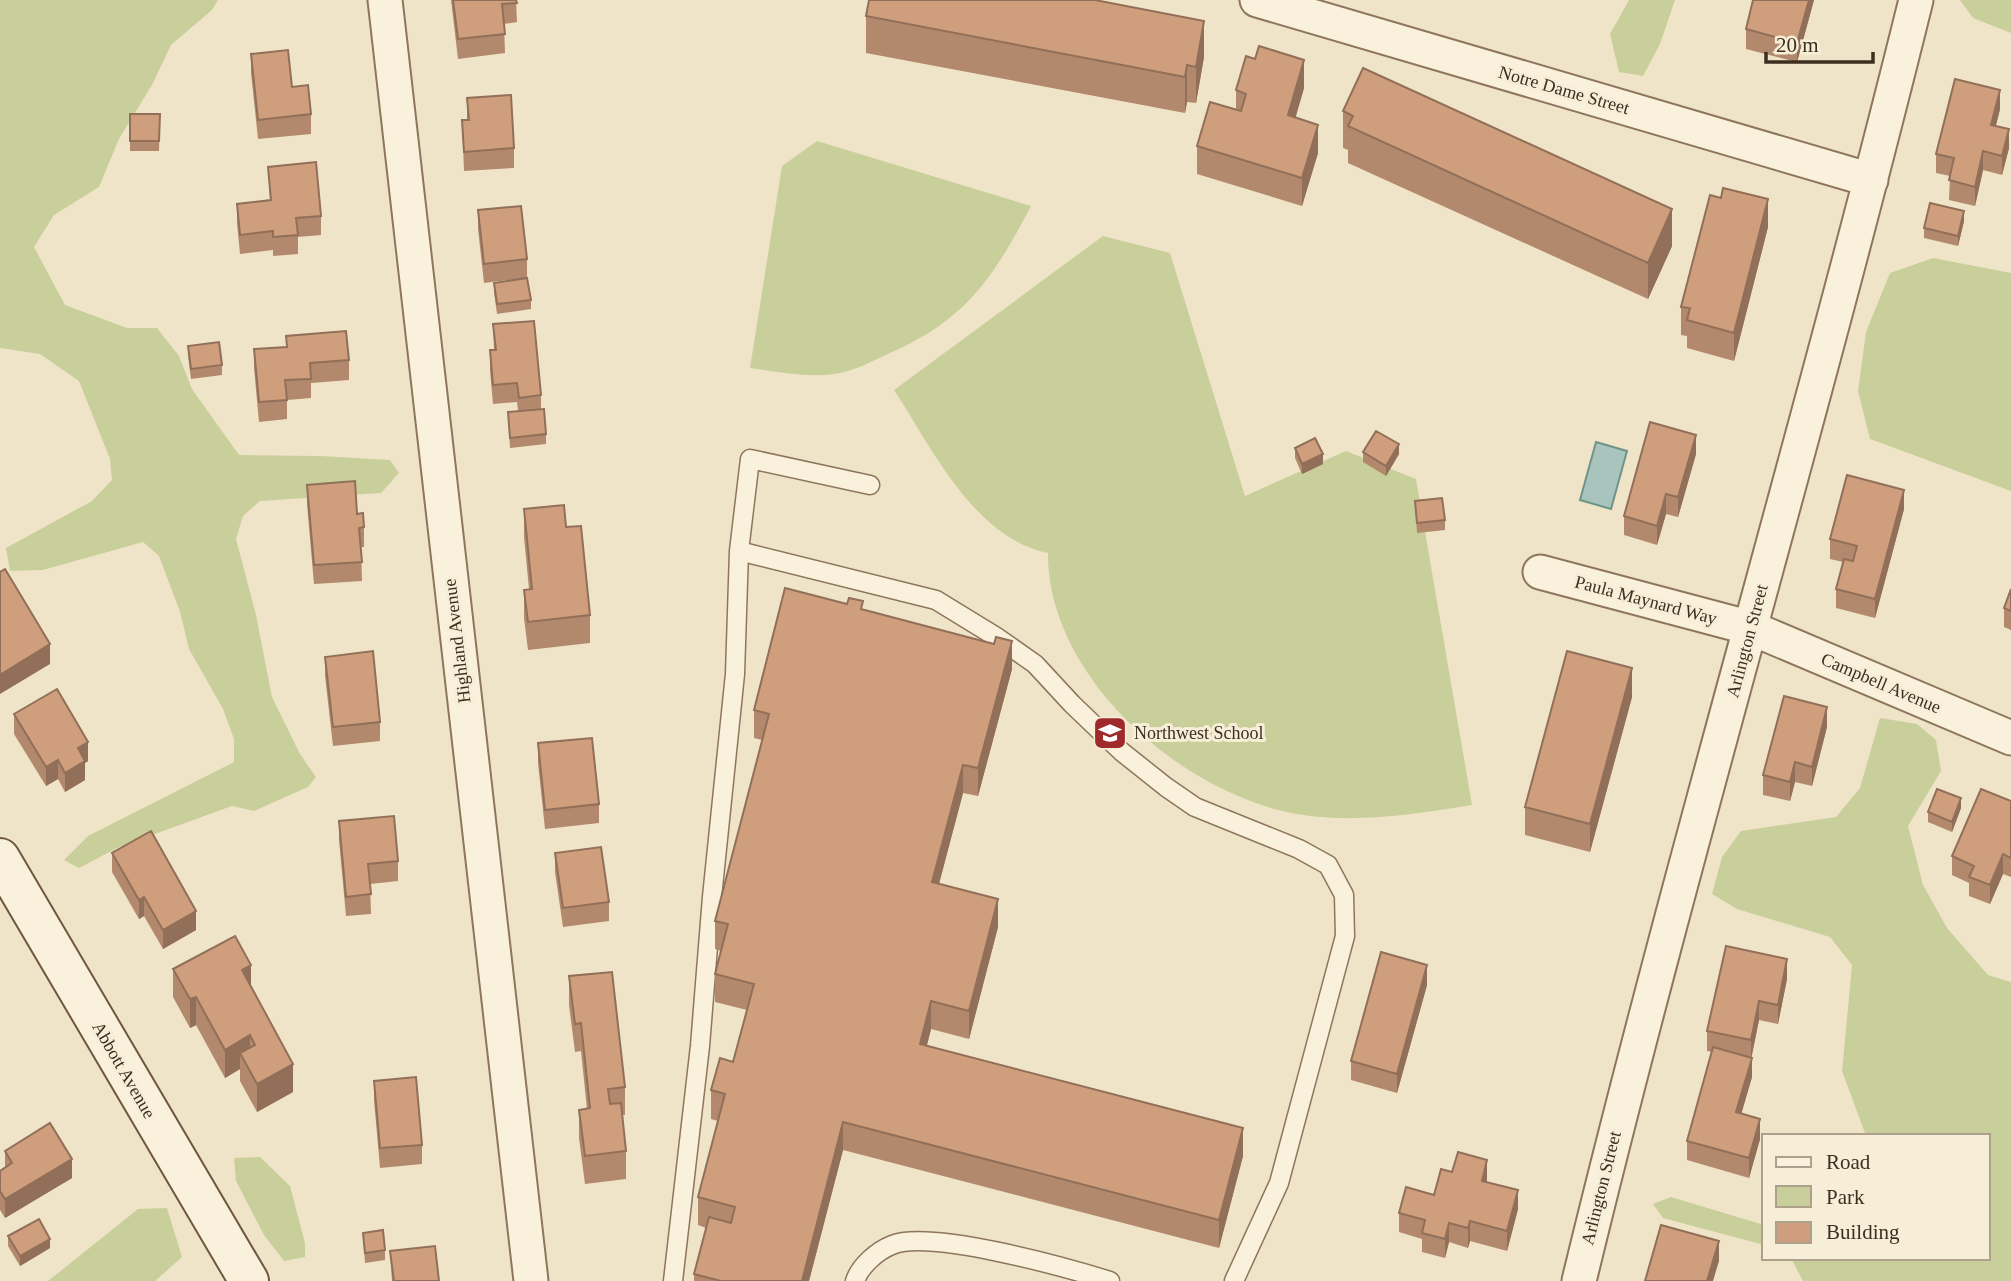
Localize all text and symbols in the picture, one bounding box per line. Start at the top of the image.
scale bar [1766,21,1873,65]
text: 20 m [1776,33,1819,57]
street label: Notre Dame Street [1496,62,1632,118]
street label: Paula Maynard Way [1573,571,1719,629]
street label: Highland Avenue [439,578,475,704]
street label: Arlington Street [1722,582,1772,700]
street label: Campbell Avenue [1818,649,1944,717]
school or university icon: Northwest School [1091,714,1129,752]
place label: Northwest School [1134,723,1264,743]
street label: Abbott Avenue [88,1018,160,1122]
street label: Arlington Street [1577,1129,1625,1247]
legend [1762,1134,1990,1260]
text: Road [1826,1150,1871,1174]
text: Park [1826,1185,1865,1209]
text: Building [1826,1220,1900,1244]

